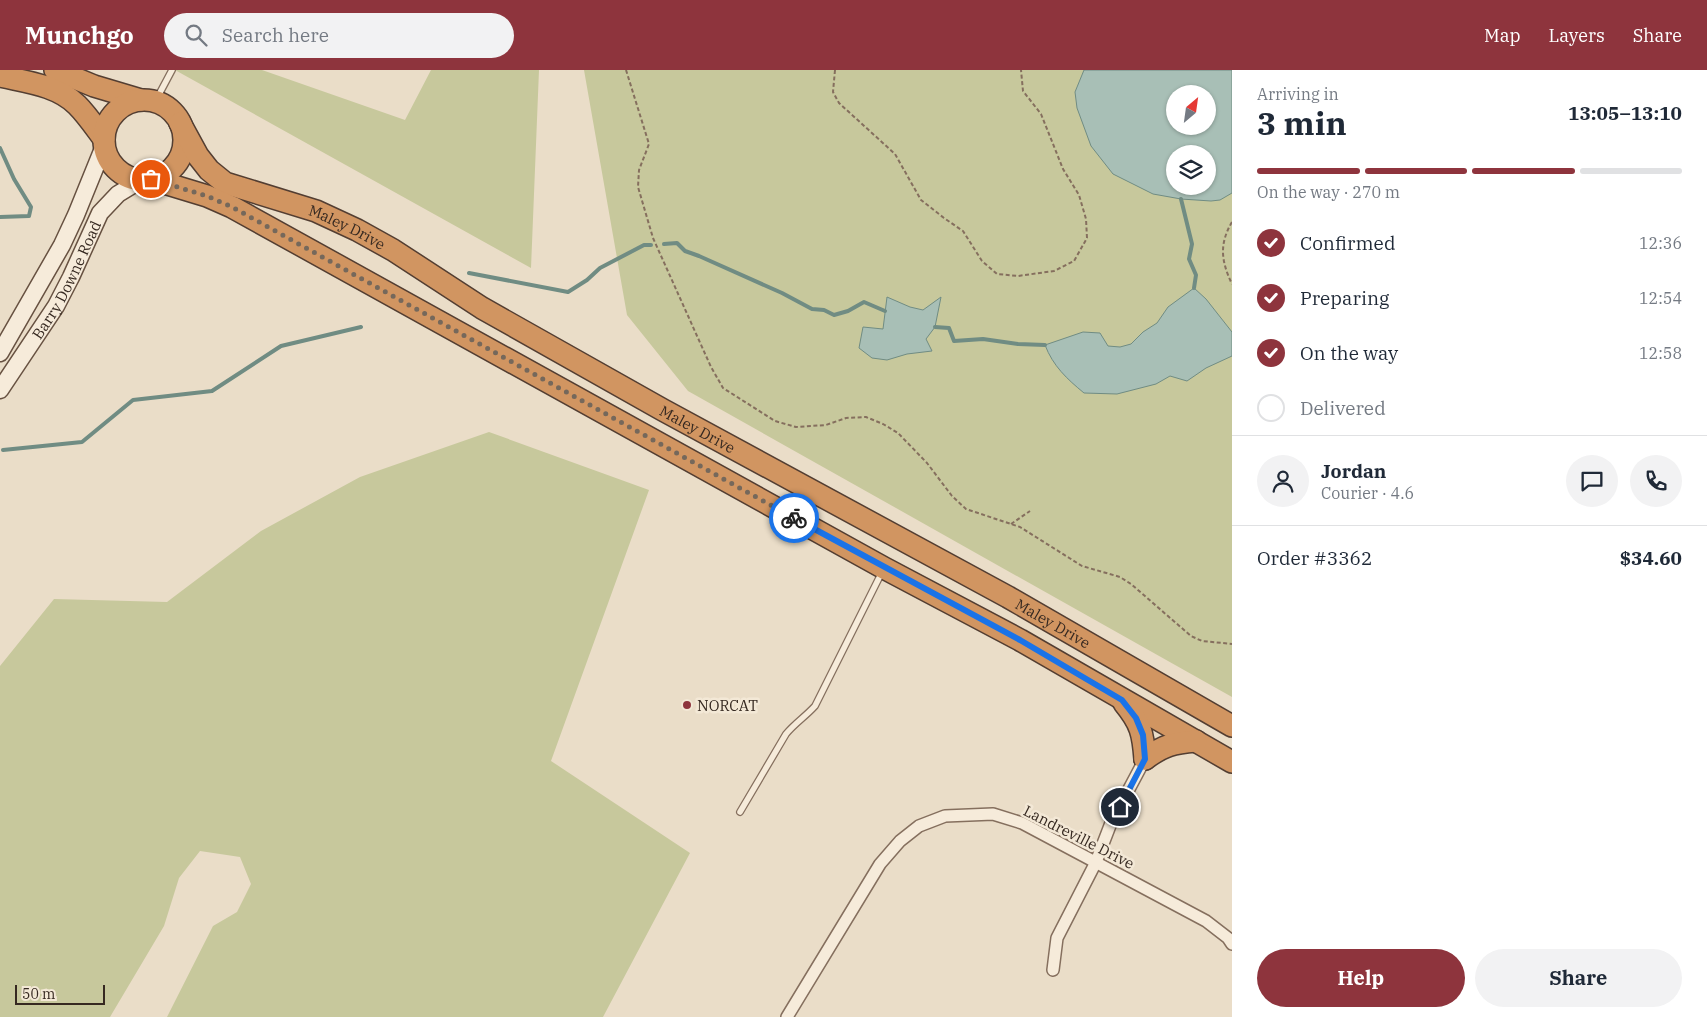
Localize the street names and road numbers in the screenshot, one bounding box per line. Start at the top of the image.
street label: Maley Drive [307,200,389,253]
street label: Barry Downe Road [27,218,105,342]
street label: Maley Drive [657,401,739,457]
street label: Maley Drive [1012,594,1094,652]
street label: Landreville Drive [1021,801,1137,873]

